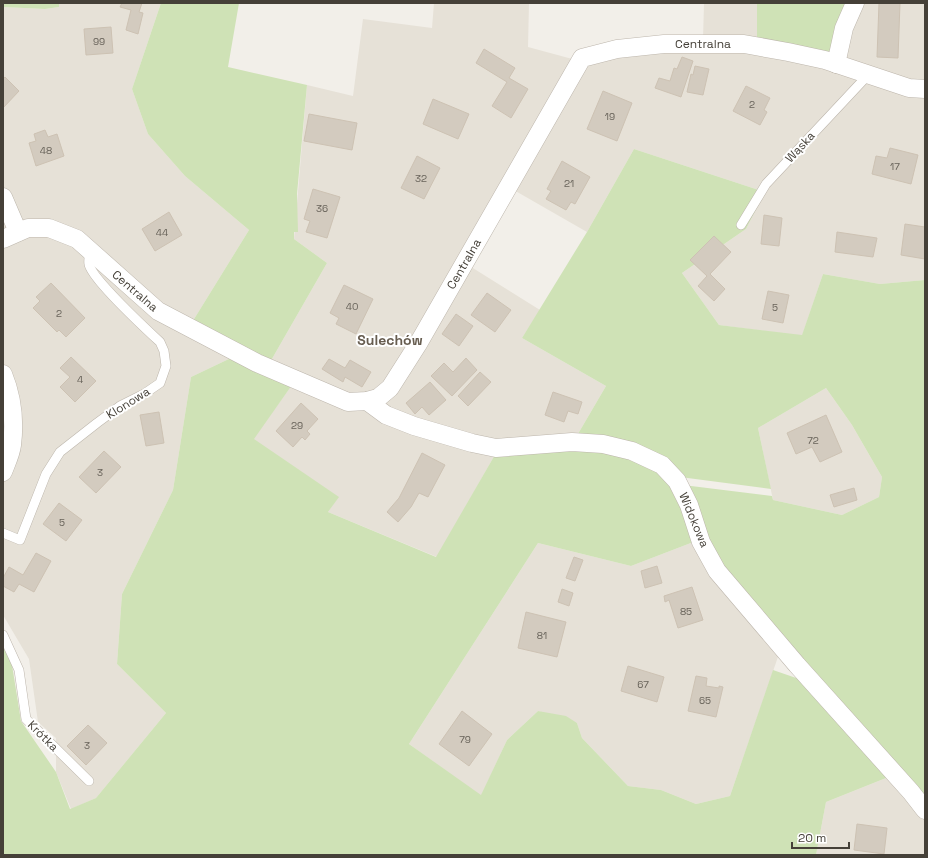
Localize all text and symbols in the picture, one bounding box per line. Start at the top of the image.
house number: 99 [93,35,105,48]
street label: Centralna [675,36,731,52]
house number: 2 [749,98,755,111]
house number: 19 [605,110,615,123]
street label: Wąska [782,128,818,166]
house number: 48 [40,144,52,157]
house number: 17 [890,160,900,173]
house number: 32 [415,172,427,185]
house number: 21 [564,177,574,190]
house number: 36 [316,202,328,215]
house number: 44 [156,226,168,239]
street label: Centralna [443,236,485,292]
street label: Centralna [109,267,161,315]
house number: 40 [346,300,358,313]
house number: 5 [772,301,778,314]
house number: 2 [56,307,62,320]
district label: Sulechów [357,331,423,349]
house number: 4 [77,373,83,386]
street label: Klonowa [103,383,153,423]
house number: 29 [291,419,303,432]
house number: 72 [807,434,819,447]
house number: 3 [97,466,103,479]
street label: Widokowa [675,490,713,550]
house number: 5 [59,516,65,529]
house number: 85 [680,605,692,618]
house number: 81 [537,629,547,642]
house number: 67 [637,678,649,691]
house number: 65 [699,694,711,707]
street label: Krótka [24,717,62,755]
house number: 79 [459,733,471,746]
house number: 3 [84,739,90,752]
scale bar [792,824,849,850]
text: 20 m [798,830,826,846]

